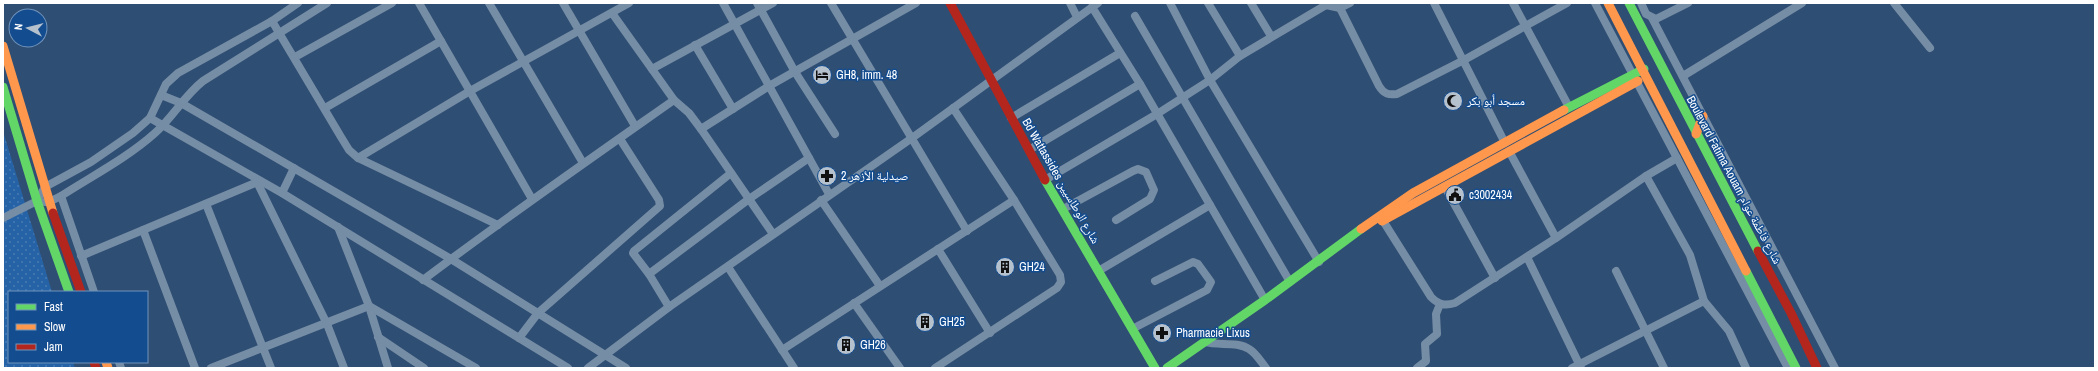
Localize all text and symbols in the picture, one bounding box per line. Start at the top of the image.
north arrow [8,8,48,48]
text: N [11,23,25,31]
hotel icon: GH8, imm. 48 [811,64,833,86]
place label: GH8, imm. 48 [836,67,897,83]
mosque icon: مسجد أبو بكر [1442,90,1464,112]
place label: مسجد أبو بكر [1466,93,1525,109]
street label: Boulevard Fatima Aouam شارع فاطمة عوام [1683,93,1785,267]
street label: Bd Wattassides شارع الوطاسيين [1018,115,1104,247]
pharmacy icon: صيدلية الأزهر 2 [816,165,838,187]
place label: صيدلية الأزهر 2 [841,168,908,184]
public building icon: c3002434 [1444,184,1466,206]
place label: c3002434 [1469,187,1513,203]
building icon: GH24 [994,256,1016,278]
place label: GH24 [1019,259,1045,275]
legend [8,291,148,363]
text: Fast [44,299,63,315]
building icon: GH25 [914,311,936,333]
place label: GH25 [939,314,965,330]
text: Slow [44,319,66,335]
pharmacy icon: Pharmacie Lixus [1151,322,1173,344]
place label: Pharmacie Lixus [1176,325,1250,341]
building icon: GH26 [835,334,857,356]
place label: GH26 [860,337,886,353]
text: Jam [44,339,63,355]

